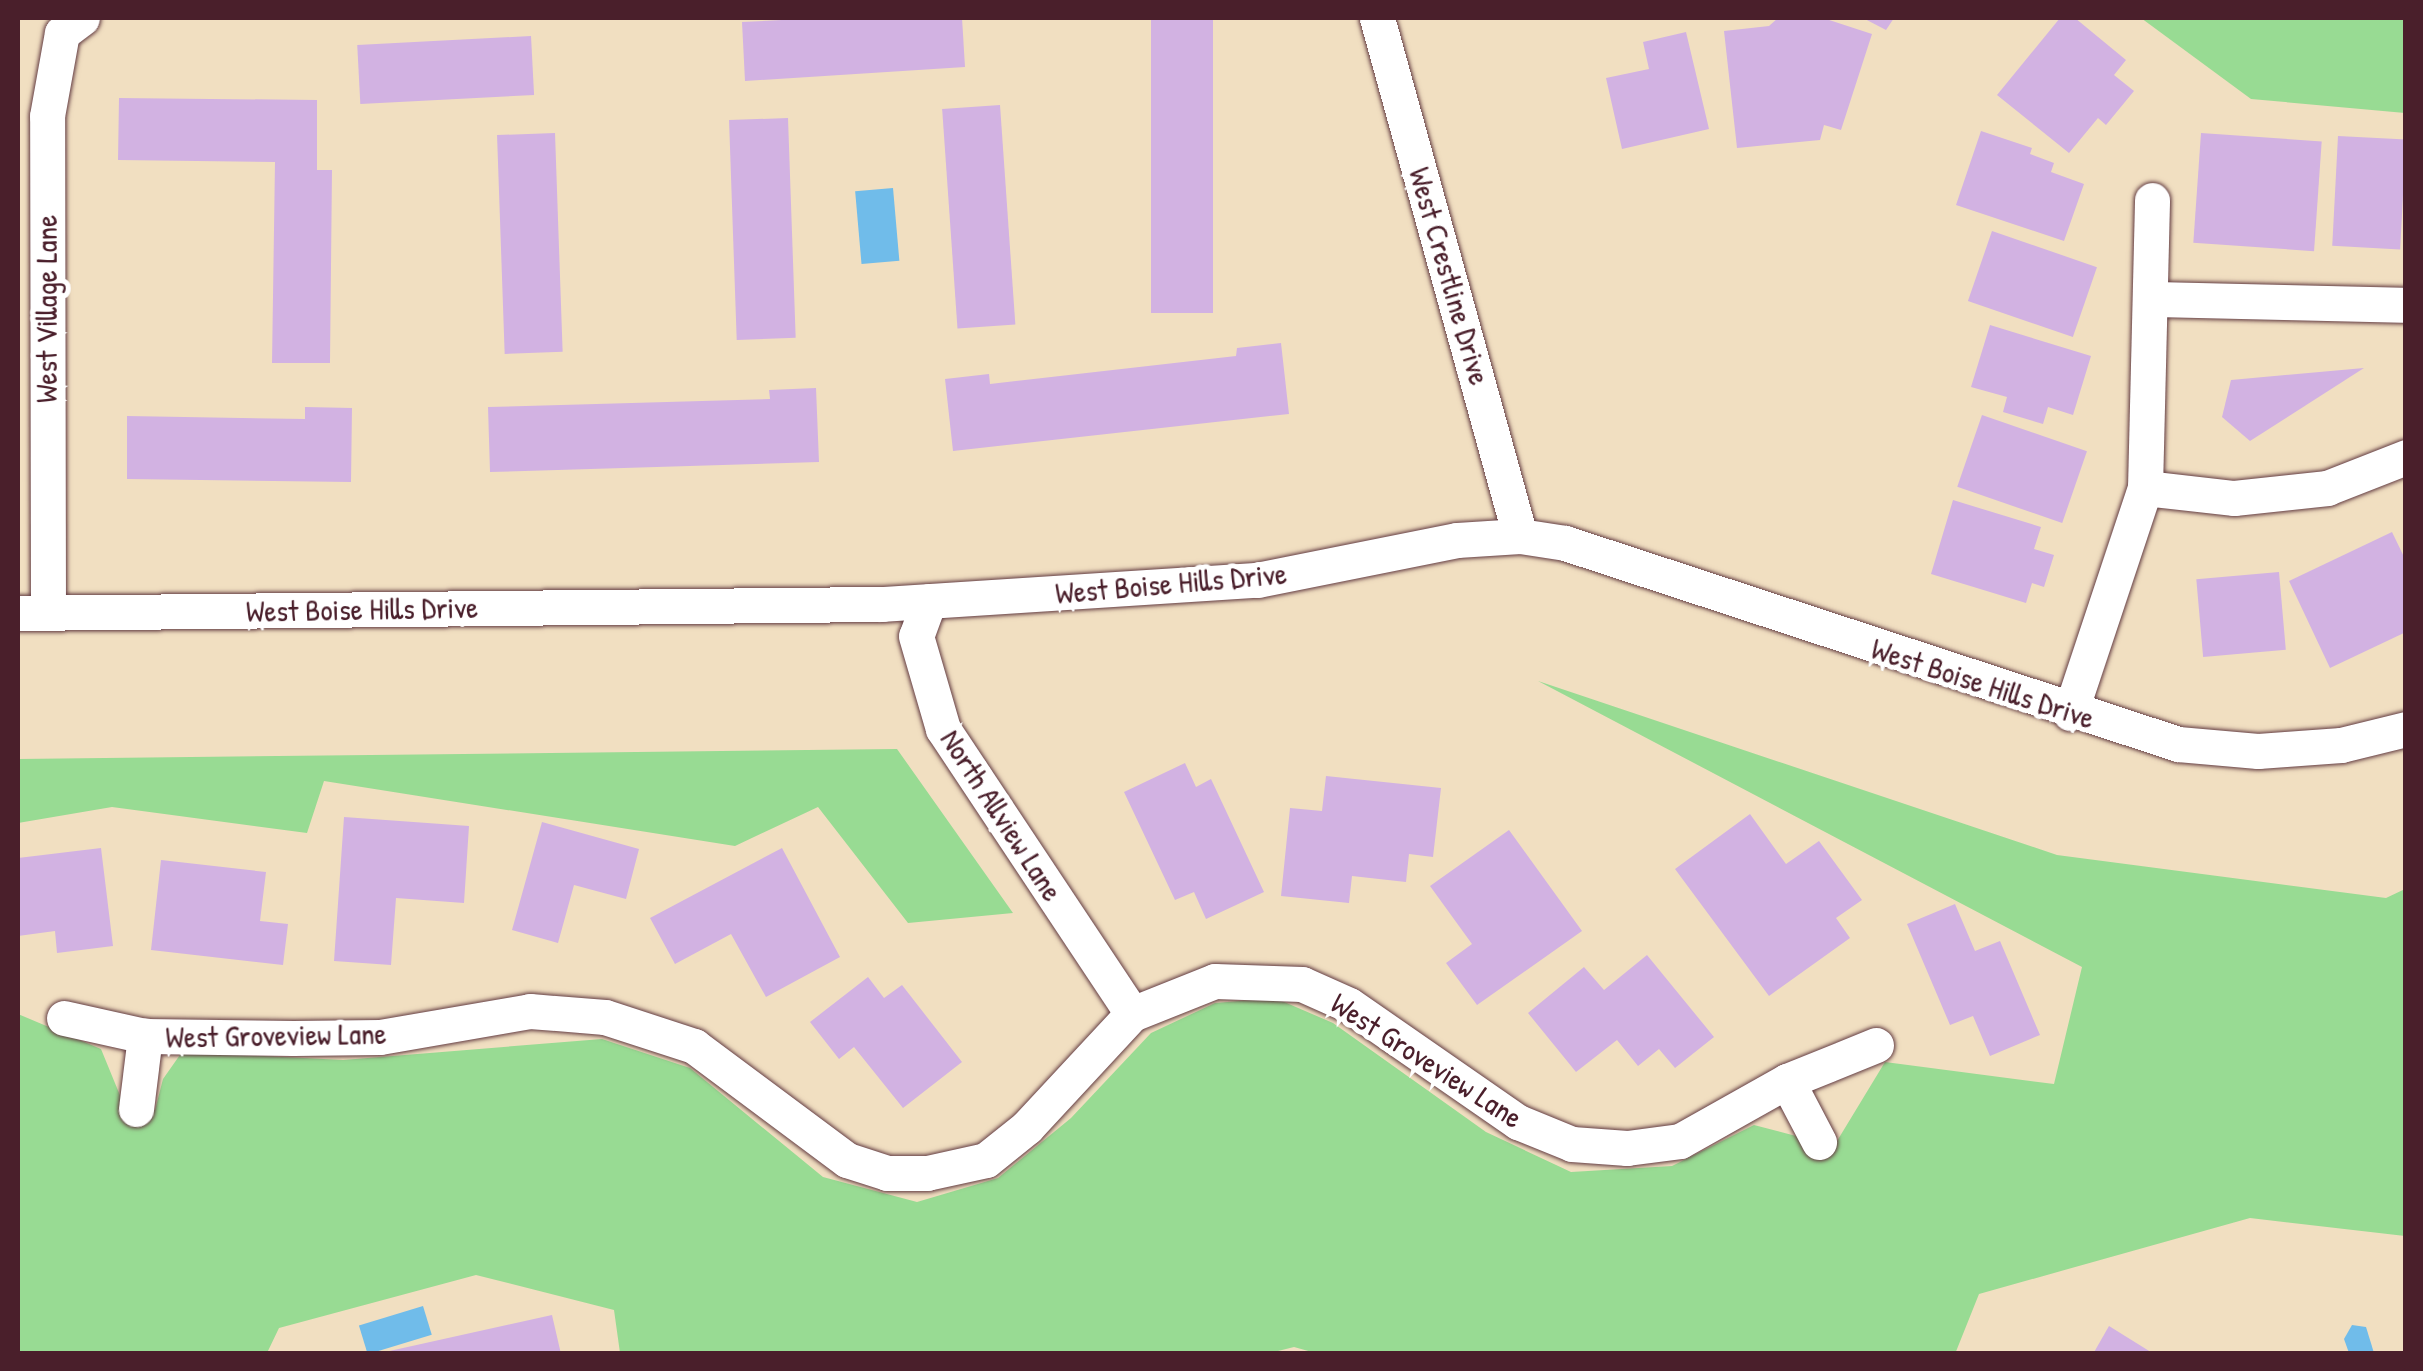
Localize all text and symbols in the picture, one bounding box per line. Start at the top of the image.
street label: West Crestline Drive [1402,163,1498,389]
street label: West Village Lane [28,215,64,403]
street label: West Boise Hills Drive [1054,555,1288,611]
street label: West Boise Hills Drive [246,589,478,629]
street label: West Boise Hills Drive [1867,630,2099,736]
street label: North Allview Lane [933,723,1071,907]
street label: West Groveview Lane [1325,985,1529,1135]
street label: West Groveview Lane [165,1015,387,1055]

